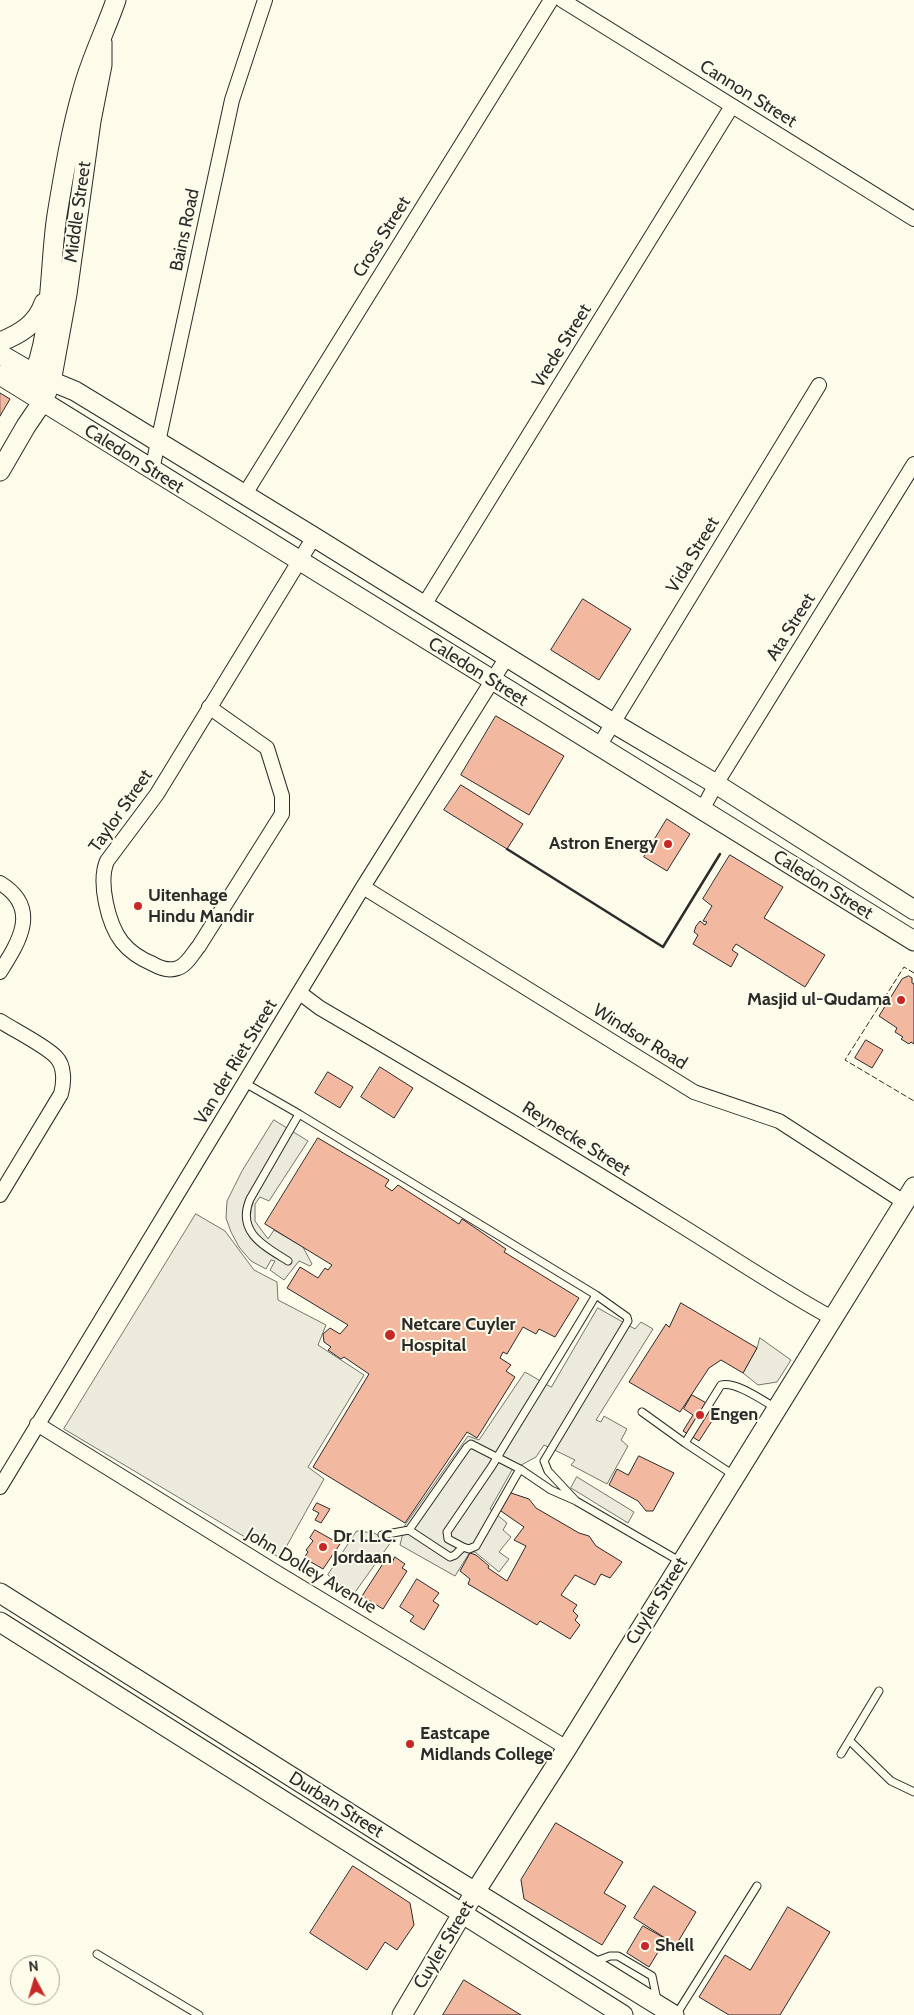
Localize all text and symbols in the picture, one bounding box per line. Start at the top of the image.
street label: Cannon Street [696,56,800,132]
street label: Middle Street [60,160,96,264]
street label: Bains Road [166,187,204,273]
street label: Cross Street [349,192,415,282]
street label: Vrede Street [528,300,596,392]
street label: Caledon Street [80,420,188,498]
street label: Vida Street [662,513,724,597]
street label: Ata Street [762,589,820,665]
street label: Caledon Street [424,633,532,711]
street label: Taylor Street [85,766,157,856]
place label: Astron Energy [549,833,658,855]
marker: Astron Energy [662,838,674,850]
street label: Caledon Street [769,846,877,924]
place label: Uitenhage Hindu Mandir [148,885,254,928]
marker: Uitenhage Hindu Mandir [132,900,144,912]
place label: Masjid ul-Qudama [747,989,891,1011]
marker: Masjid ul-Qudama [895,994,907,1006]
street label: Van der Riet Street [190,996,282,1128]
street label: Windsor Road [589,1000,691,1074]
street label: Reynecke Street [518,1097,634,1181]
place label: Netcare Cuyler Hospital [401,1314,515,1356]
marker: Netcare Cuyler Hospital [383,1328,397,1342]
place label: Engen [710,1404,758,1426]
marker: Engen [694,1409,706,1421]
street label: John Dolley Avenue [242,1523,380,1619]
place label: Dr. I.L.C. Jordaan [333,1526,396,1568]
marker: Dr. I.L.C. Jordaan [317,1541,329,1553]
street label: Cuyler Street [622,1553,692,1649]
place label: Eastcape Midlands College [420,1723,553,1766]
marker: Eastcape Midlands College [404,1738,416,1750]
street label: Durban Street [285,1767,387,1843]
street label: Cuyler Street [409,1897,479,1993]
place label: Shell [655,1935,694,1957]
marker: Shell [639,1940,651,1952]
north arrow [10,1955,60,2005]
text: N [28,1957,39,1976]

